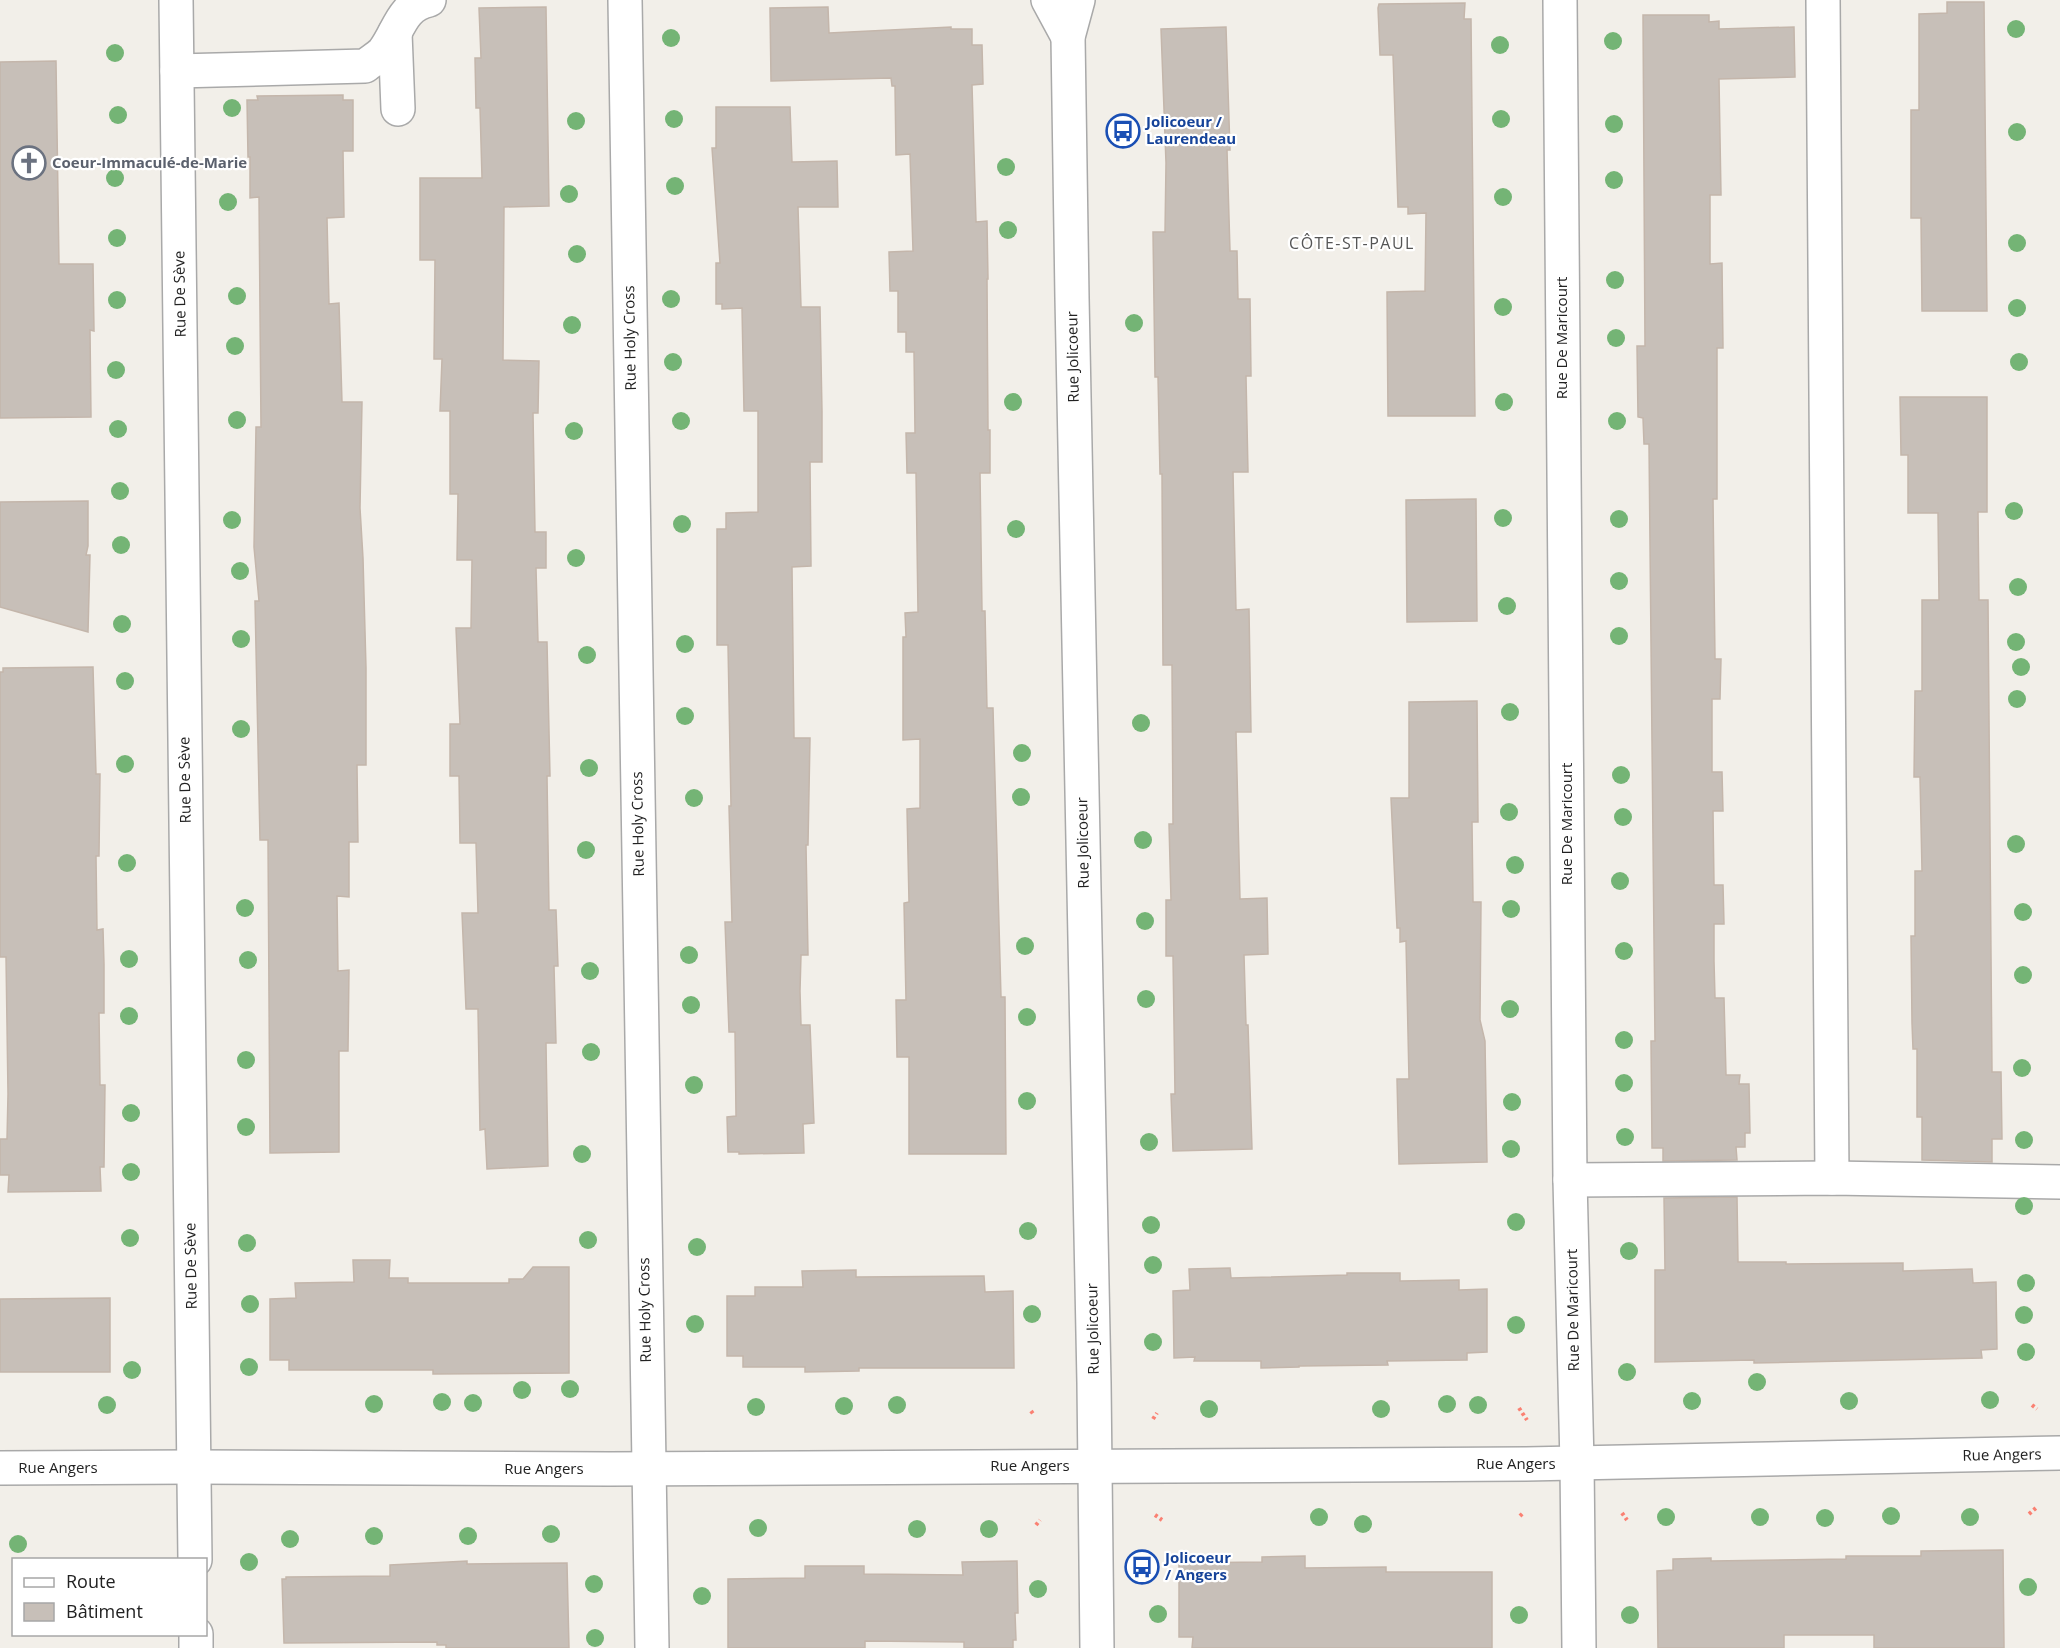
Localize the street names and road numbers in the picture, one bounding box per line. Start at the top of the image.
street label: Rue De Sève [168,251,190,337]
street label: Rue De Maricourt [1551,277,1571,399]
street label: Rue Holy Cross [618,285,640,391]
street label: Rue Jolicoeur [1061,311,1083,403]
street label: Rue De Sève [173,737,195,823]
street label: Rue De Maricourt [1556,763,1576,885]
street label: Rue Holy Cross [626,771,648,877]
street label: Rue Jolicoeur [1071,797,1093,889]
street label: Rue De Sève [179,1223,201,1309]
street label: Rue De Maricourt [1561,1249,1583,1371]
street label: Rue Holy Cross [633,1257,655,1363]
street label: Rue Jolicoeur [1081,1283,1103,1375]
street label: Rue Angers [1962,1443,2042,1465]
street label: Rue Angers [1476,1453,1556,1473]
street label: Rue Angers [990,1455,1070,1475]
street label: Rue Angers [18,1457,98,1477]
street label: Rue Angers [504,1458,584,1478]

